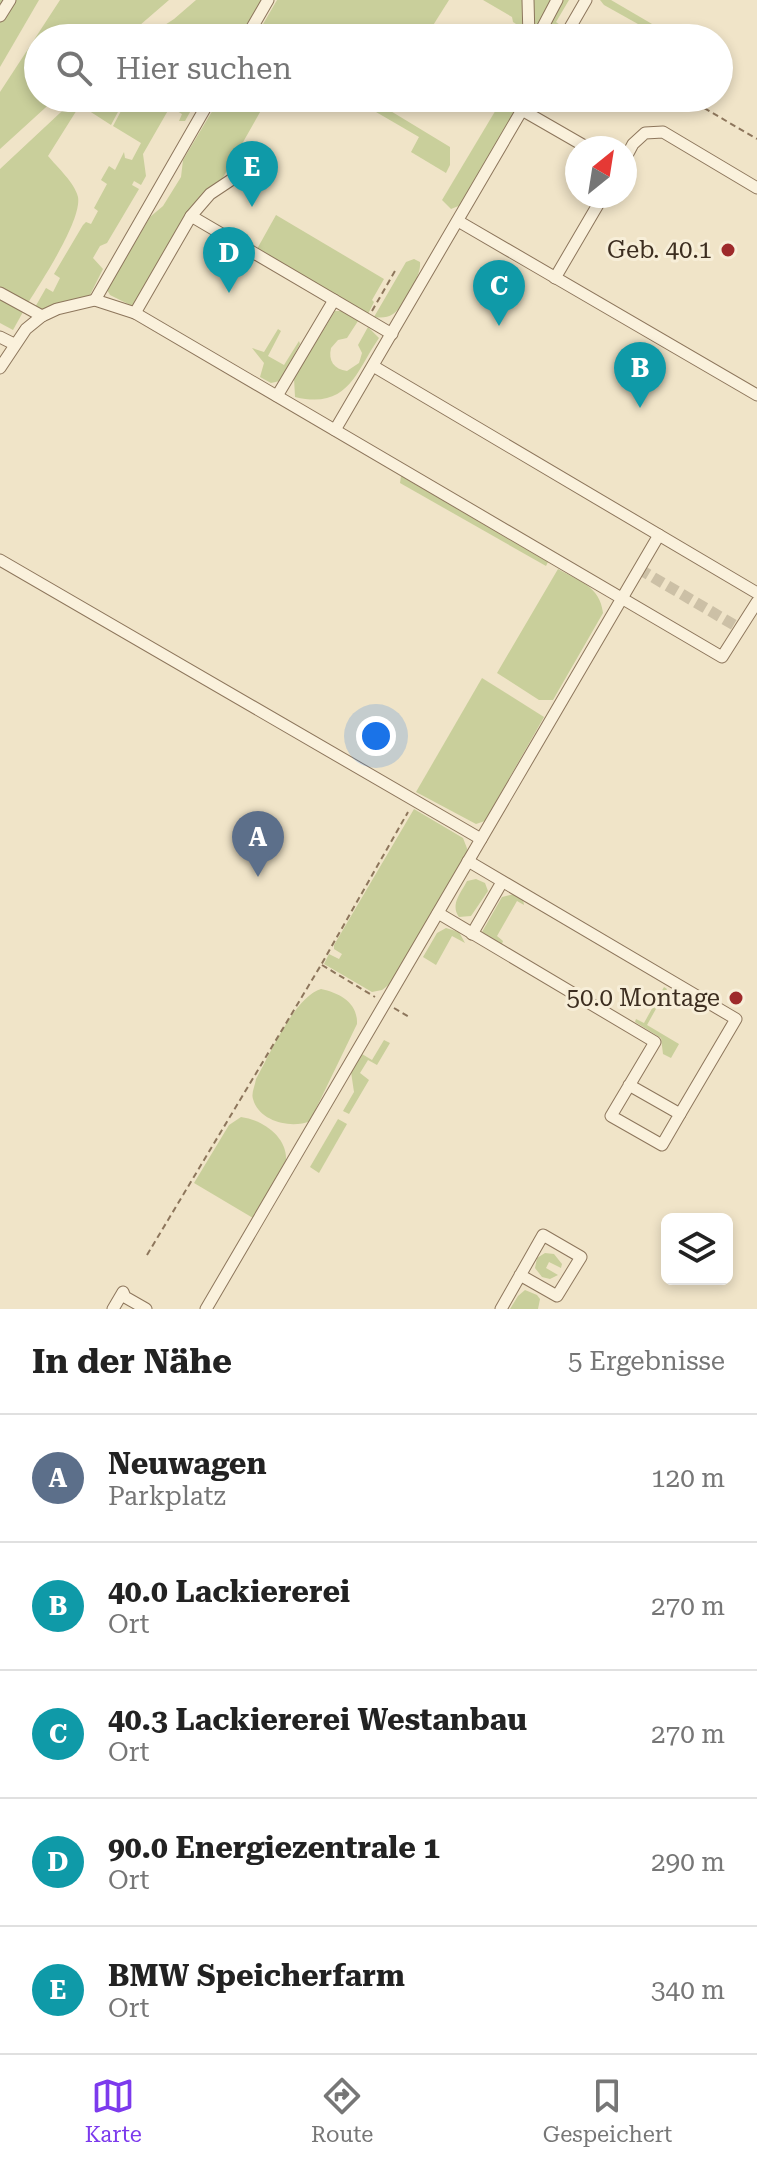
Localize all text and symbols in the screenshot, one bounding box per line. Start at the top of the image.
search box [24,24,733,112]
icon: search [52,46,96,90]
text: Hier suchen [116,51,292,86]
north arrow [565,136,637,208]
pin: E [226,141,278,207]
pin: D [203,227,255,293]
place label: Geb. 40.1 [607,236,712,264]
marker: Geb. 40.1 [719,241,737,259]
pin: C [473,260,525,326]
pin: B [614,342,666,408]
your location [356,716,396,756]
pin: A [232,811,284,877]
place label: 50.0 Montage [567,984,720,1012]
marker: 50.0 Montage [727,989,745,1007]
map controls [661,1213,733,1285]
button: layers [661,1213,733,1285]
text: In der Nähe [32,1341,232,1381]
text: 5 Ergebnisse [568,1346,725,1376]
text: Neuwagen [108,1446,267,1481]
text: A [49,1463,67,1493]
text: 120 m [651,1463,725,1493]
text: Parkplatz [108,1481,226,1511]
text: 40.0 Lackiererei [108,1574,350,1609]
text: B [49,1591,67,1621]
text: 270 m [651,1591,725,1621]
text: Ort [108,1609,149,1639]
text: 40.3 Lackiererei Westanbau [108,1702,527,1737]
text: C [49,1719,67,1749]
text: 270 m [651,1719,725,1749]
text: Ort [108,1737,149,1767]
text: 90.0 Energiezentrale 1 [108,1830,440,1865]
text: D [48,1847,68,1877]
text: 290 m [651,1847,725,1877]
text: Ort [108,1865,149,1895]
text: BMW Speicherfarm [108,1958,405,1993]
text: E [50,1975,66,2005]
text: 340 m [651,1975,725,2005]
text: Ort [108,1993,149,2023]
tab: Karte [85,2074,142,2147]
tab: Route [311,2074,373,2147]
tab: Gespeichert [543,2074,672,2147]

